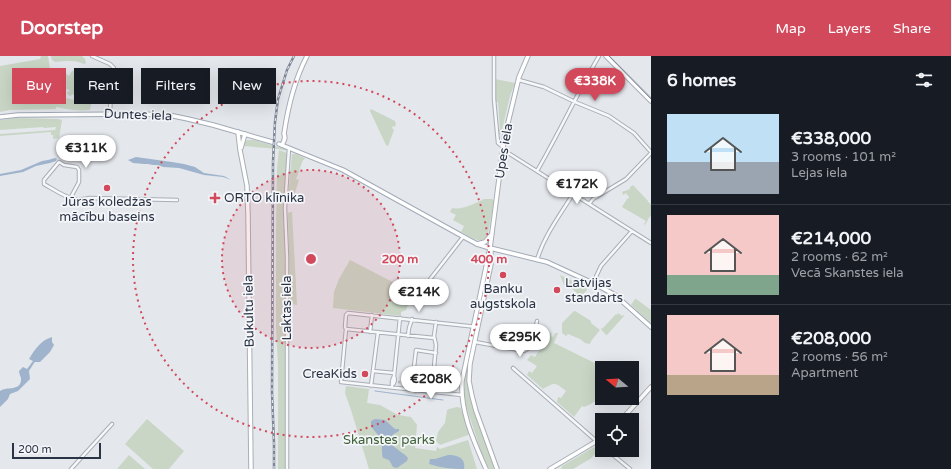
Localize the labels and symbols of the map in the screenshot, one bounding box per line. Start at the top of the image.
pin: €338K [567,68,623,102]
street label: Duntes iela [104,106,172,124]
street label: Upes iela [492,122,516,180]
pin: €311K [58,135,114,169]
pin: €172K [549,171,605,205]
marker: Jūras koledžas mācību baseins [102,183,112,193]
place label: ORTO klīnika [224,190,304,206]
marker: ORTO klīnika [209,192,221,204]
place label: Jūras koledžas mācību baseins [59,194,155,225]
centre of rings [304,252,318,266]
text: 200 m [382,252,418,266]
text: 400 m [471,252,507,266]
marker: Banku augstskola [498,270,508,280]
street label: Bukultu iela [240,275,258,347]
place label: Latvijas standarts [565,275,623,306]
street label: Laktas iela [279,276,295,340]
pin: €214K [391,279,447,313]
place label: Banku augstskola [470,281,536,312]
marker: Latvijas standarts [552,285,562,295]
pin: €295K [492,324,548,358]
north arrow [595,361,639,405]
place label: CreaKids [302,366,357,382]
pin: €208K [403,366,459,400]
marker: CreaKids [360,369,370,379]
park label: Skanstes parks [343,432,435,448]
scale bar [12,441,101,460]

